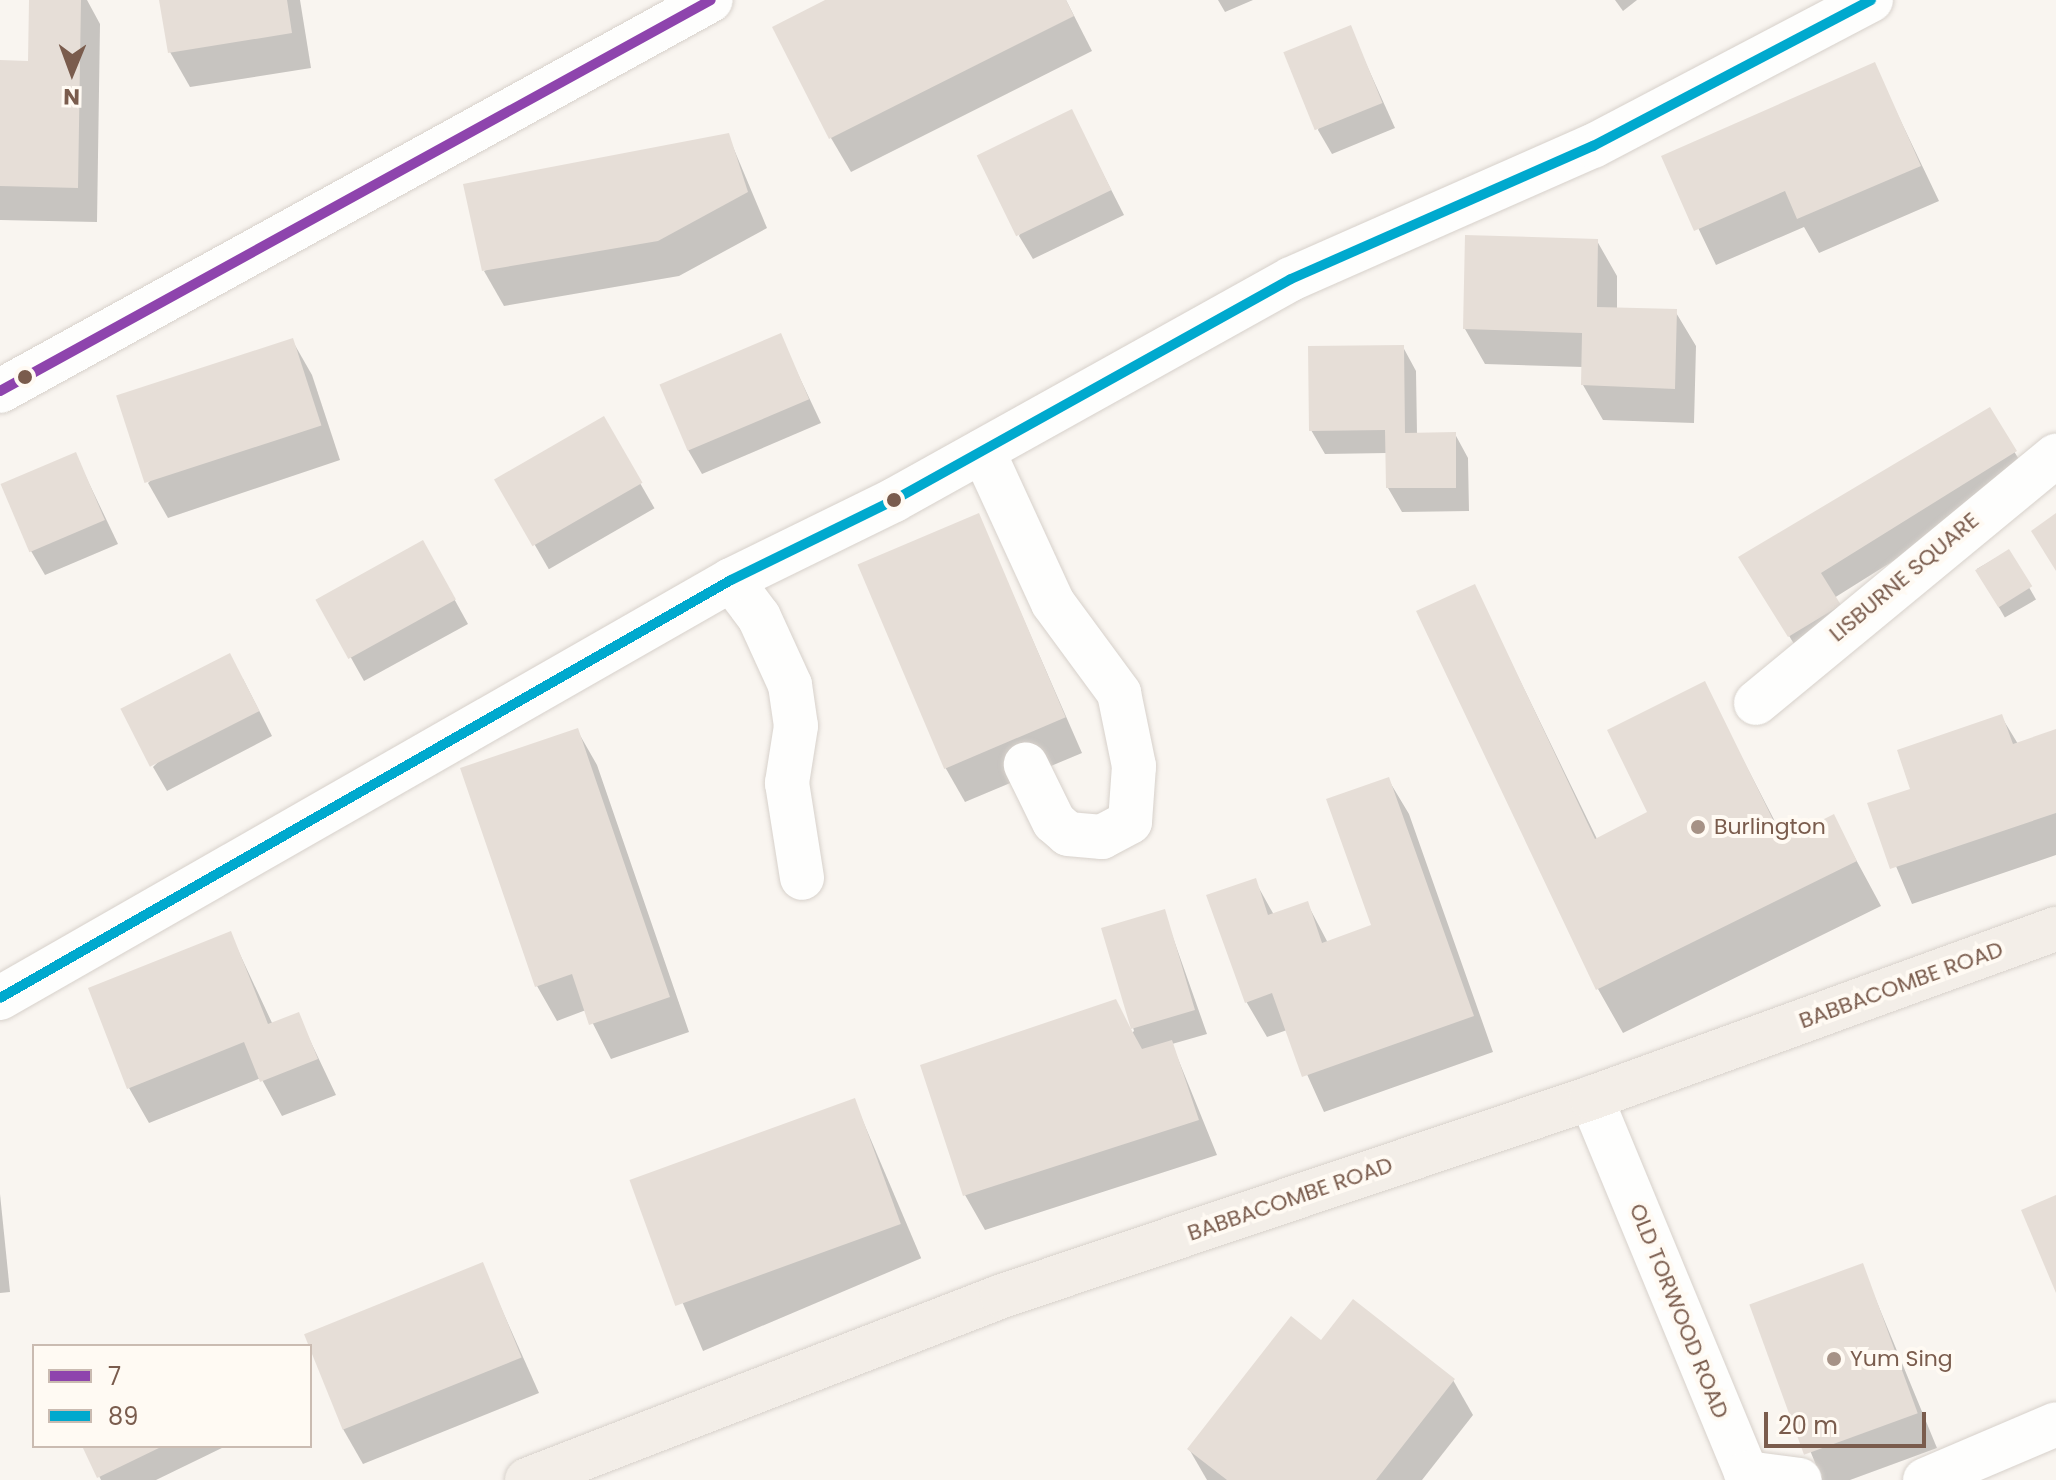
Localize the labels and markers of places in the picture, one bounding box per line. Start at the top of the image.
unlabelled marker [17,369,33,385]
unlabelled marker [886,492,902,508]
place label: Burlington [1714,814,1826,840]
marker: Burlington [1689,818,1707,836]
place label: Yum Sing [1850,1346,1953,1372]
marker: Yum Sing [1825,1350,1843,1368]

